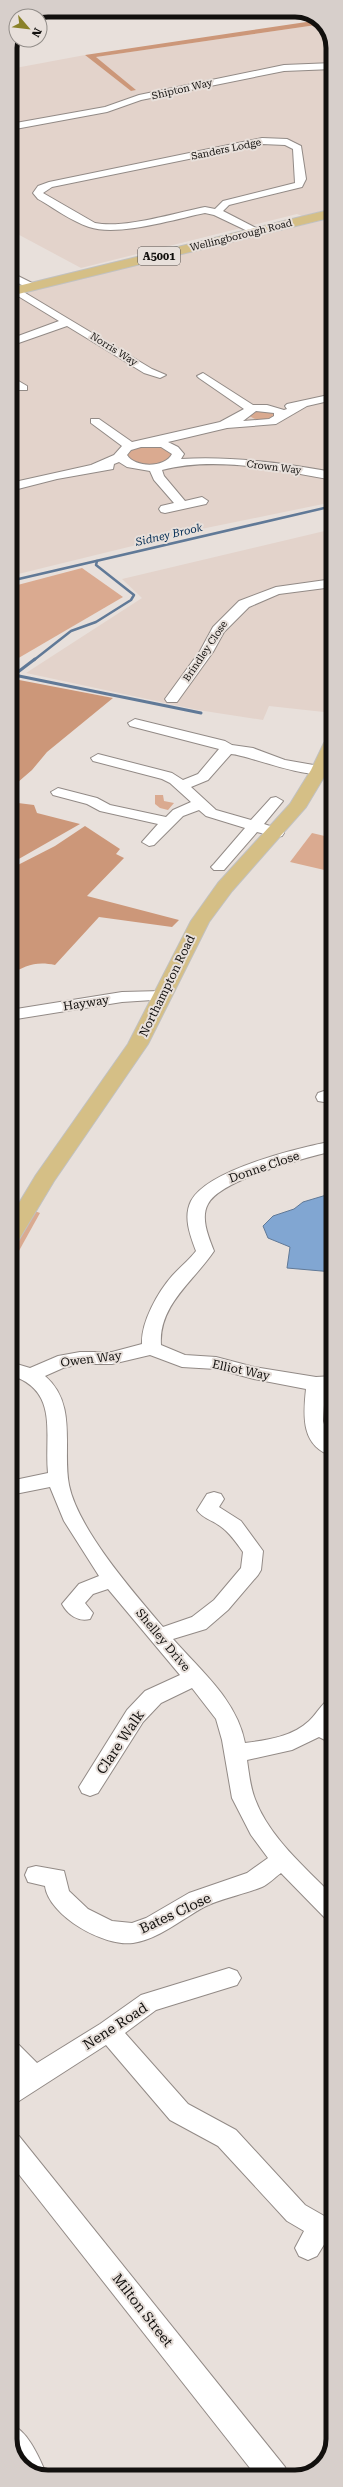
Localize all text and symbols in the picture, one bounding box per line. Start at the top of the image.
north arrow [8,8,48,48]
text: N [28,26,44,40]
street label: Shipton Way [151,77,214,101]
street label: Sanders Lodge [190,136,262,162]
street label: Wellingborough Road [189,217,294,253]
road number: A5001 [138,247,180,265]
street label: Norris Way [88,330,140,368]
street label: Crown Way [246,458,302,476]
water label: Sidney Brook [133,521,204,549]
street label: Brindley Close [181,618,230,683]
street label: Northampton Road [136,933,198,1039]
street label: Hayway [62,992,111,1014]
street label: Donne Close [227,1148,302,1186]
street label: Owen Way [60,1348,123,1370]
street label: Elliot Way [211,1357,272,1383]
street label: Shelley Drive [133,1606,193,1674]
street label: Clare Walk [93,1707,147,1777]
street label: Bates Close [137,1889,214,1937]
street label: Nene Road [80,1999,150,2053]
street label: Milton Street [109,2270,177,2350]

